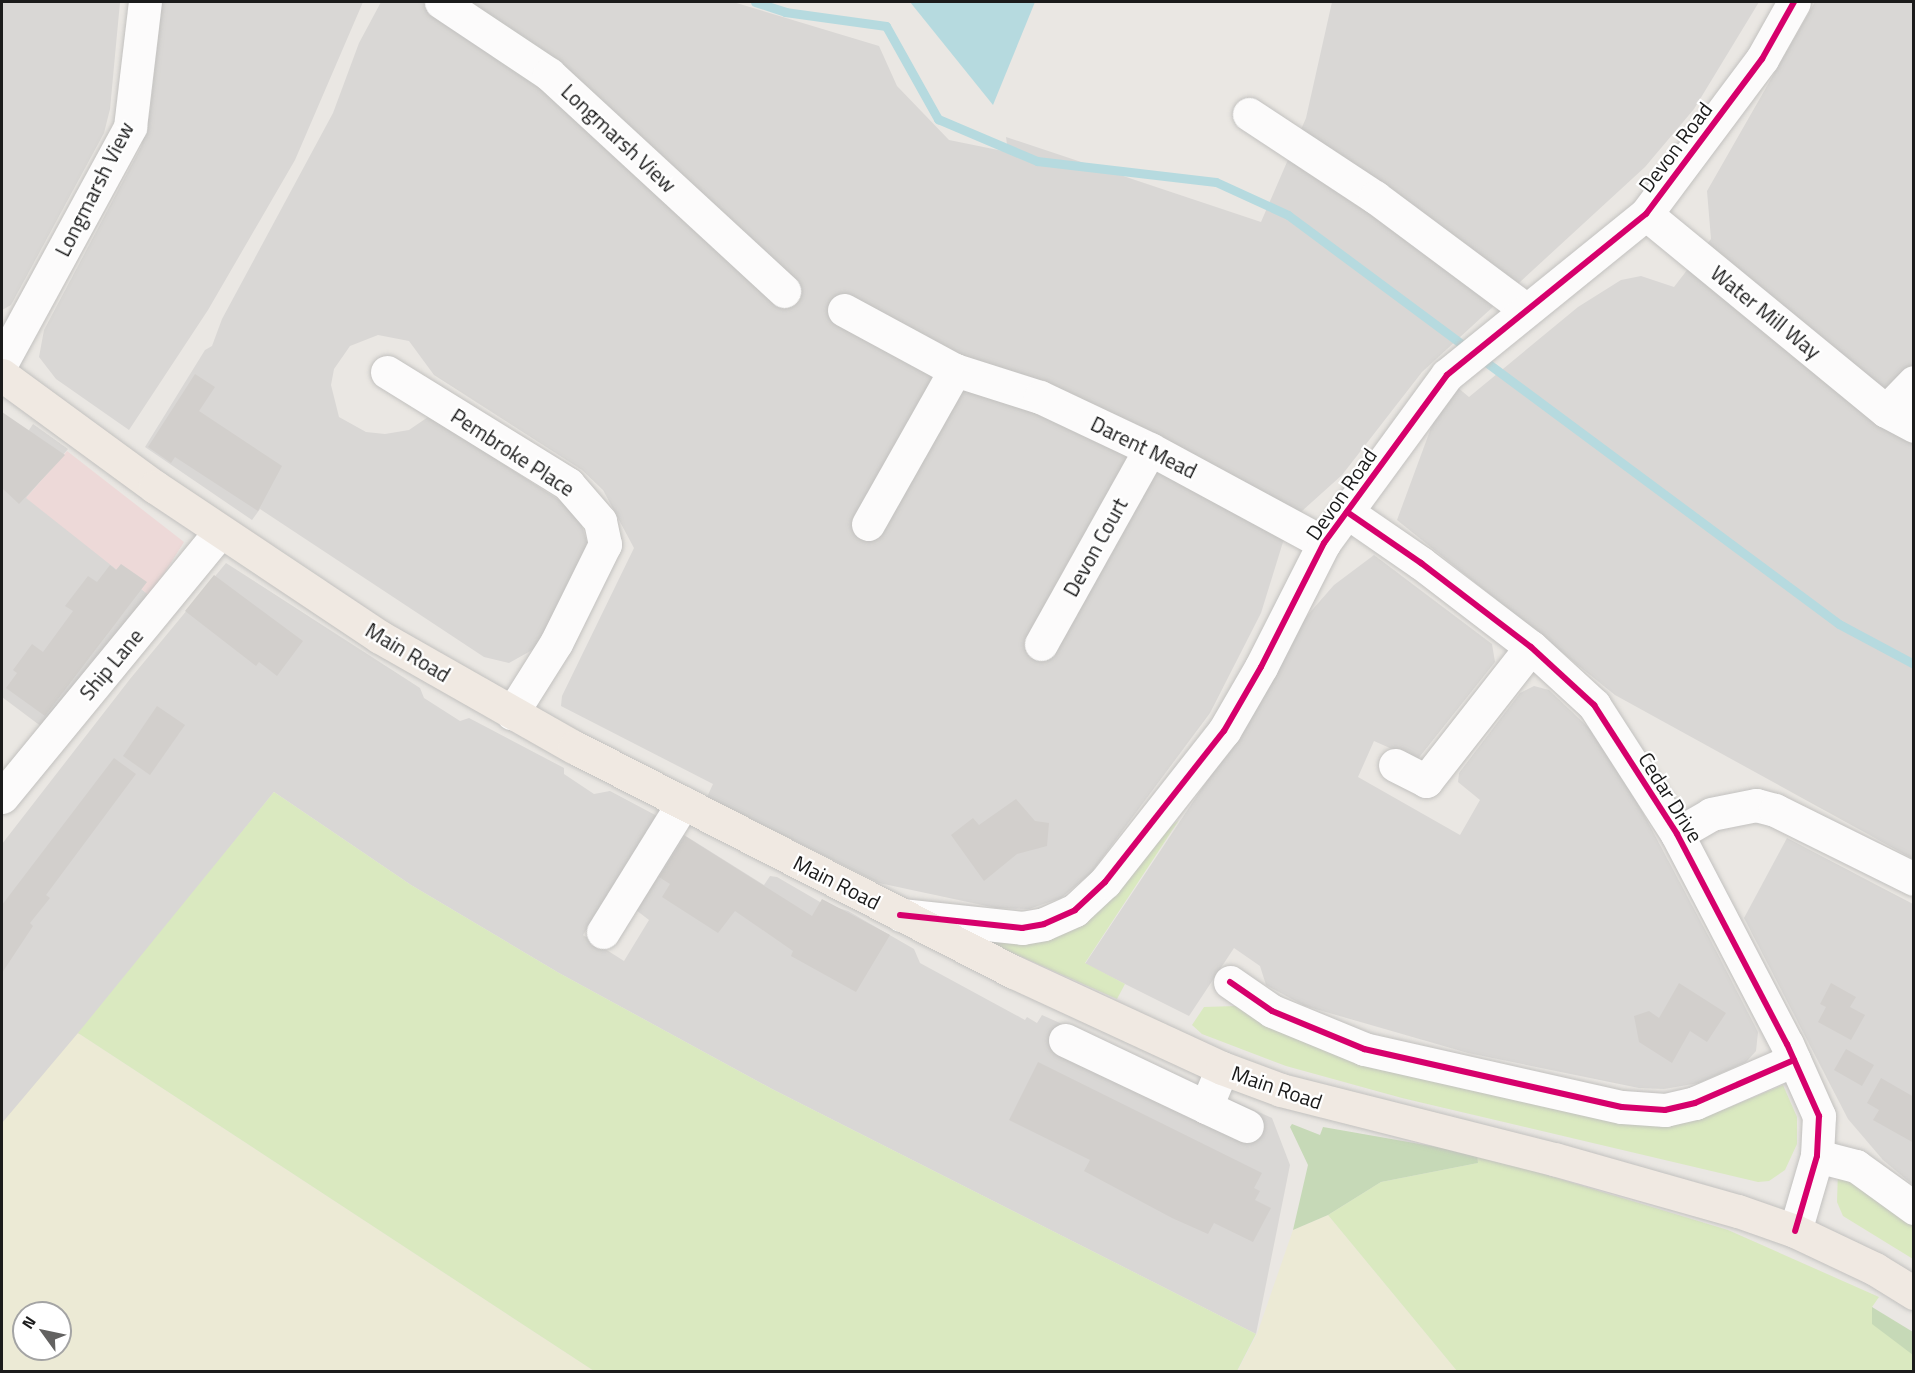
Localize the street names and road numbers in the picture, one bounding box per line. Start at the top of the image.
street label: Longmarsh View [556,79,682,197]
street label: Devon Road [1633,97,1717,197]
street label: Longmarsh View [49,118,139,260]
street label: Water Mill Way [1706,260,1826,364]
street label: Pembroke Place [447,403,579,501]
street label: Darent Mead [1087,411,1201,483]
street label: Devon Road [1300,443,1382,545]
street label: Devon Court [1058,493,1132,601]
street label: Main Road [361,617,455,687]
street label: Ship Lane [74,623,148,705]
street label: Cedar Drive [1633,747,1709,847]
street label: Main Road [789,849,885,915]
street label: Main Road [1228,1060,1326,1114]

